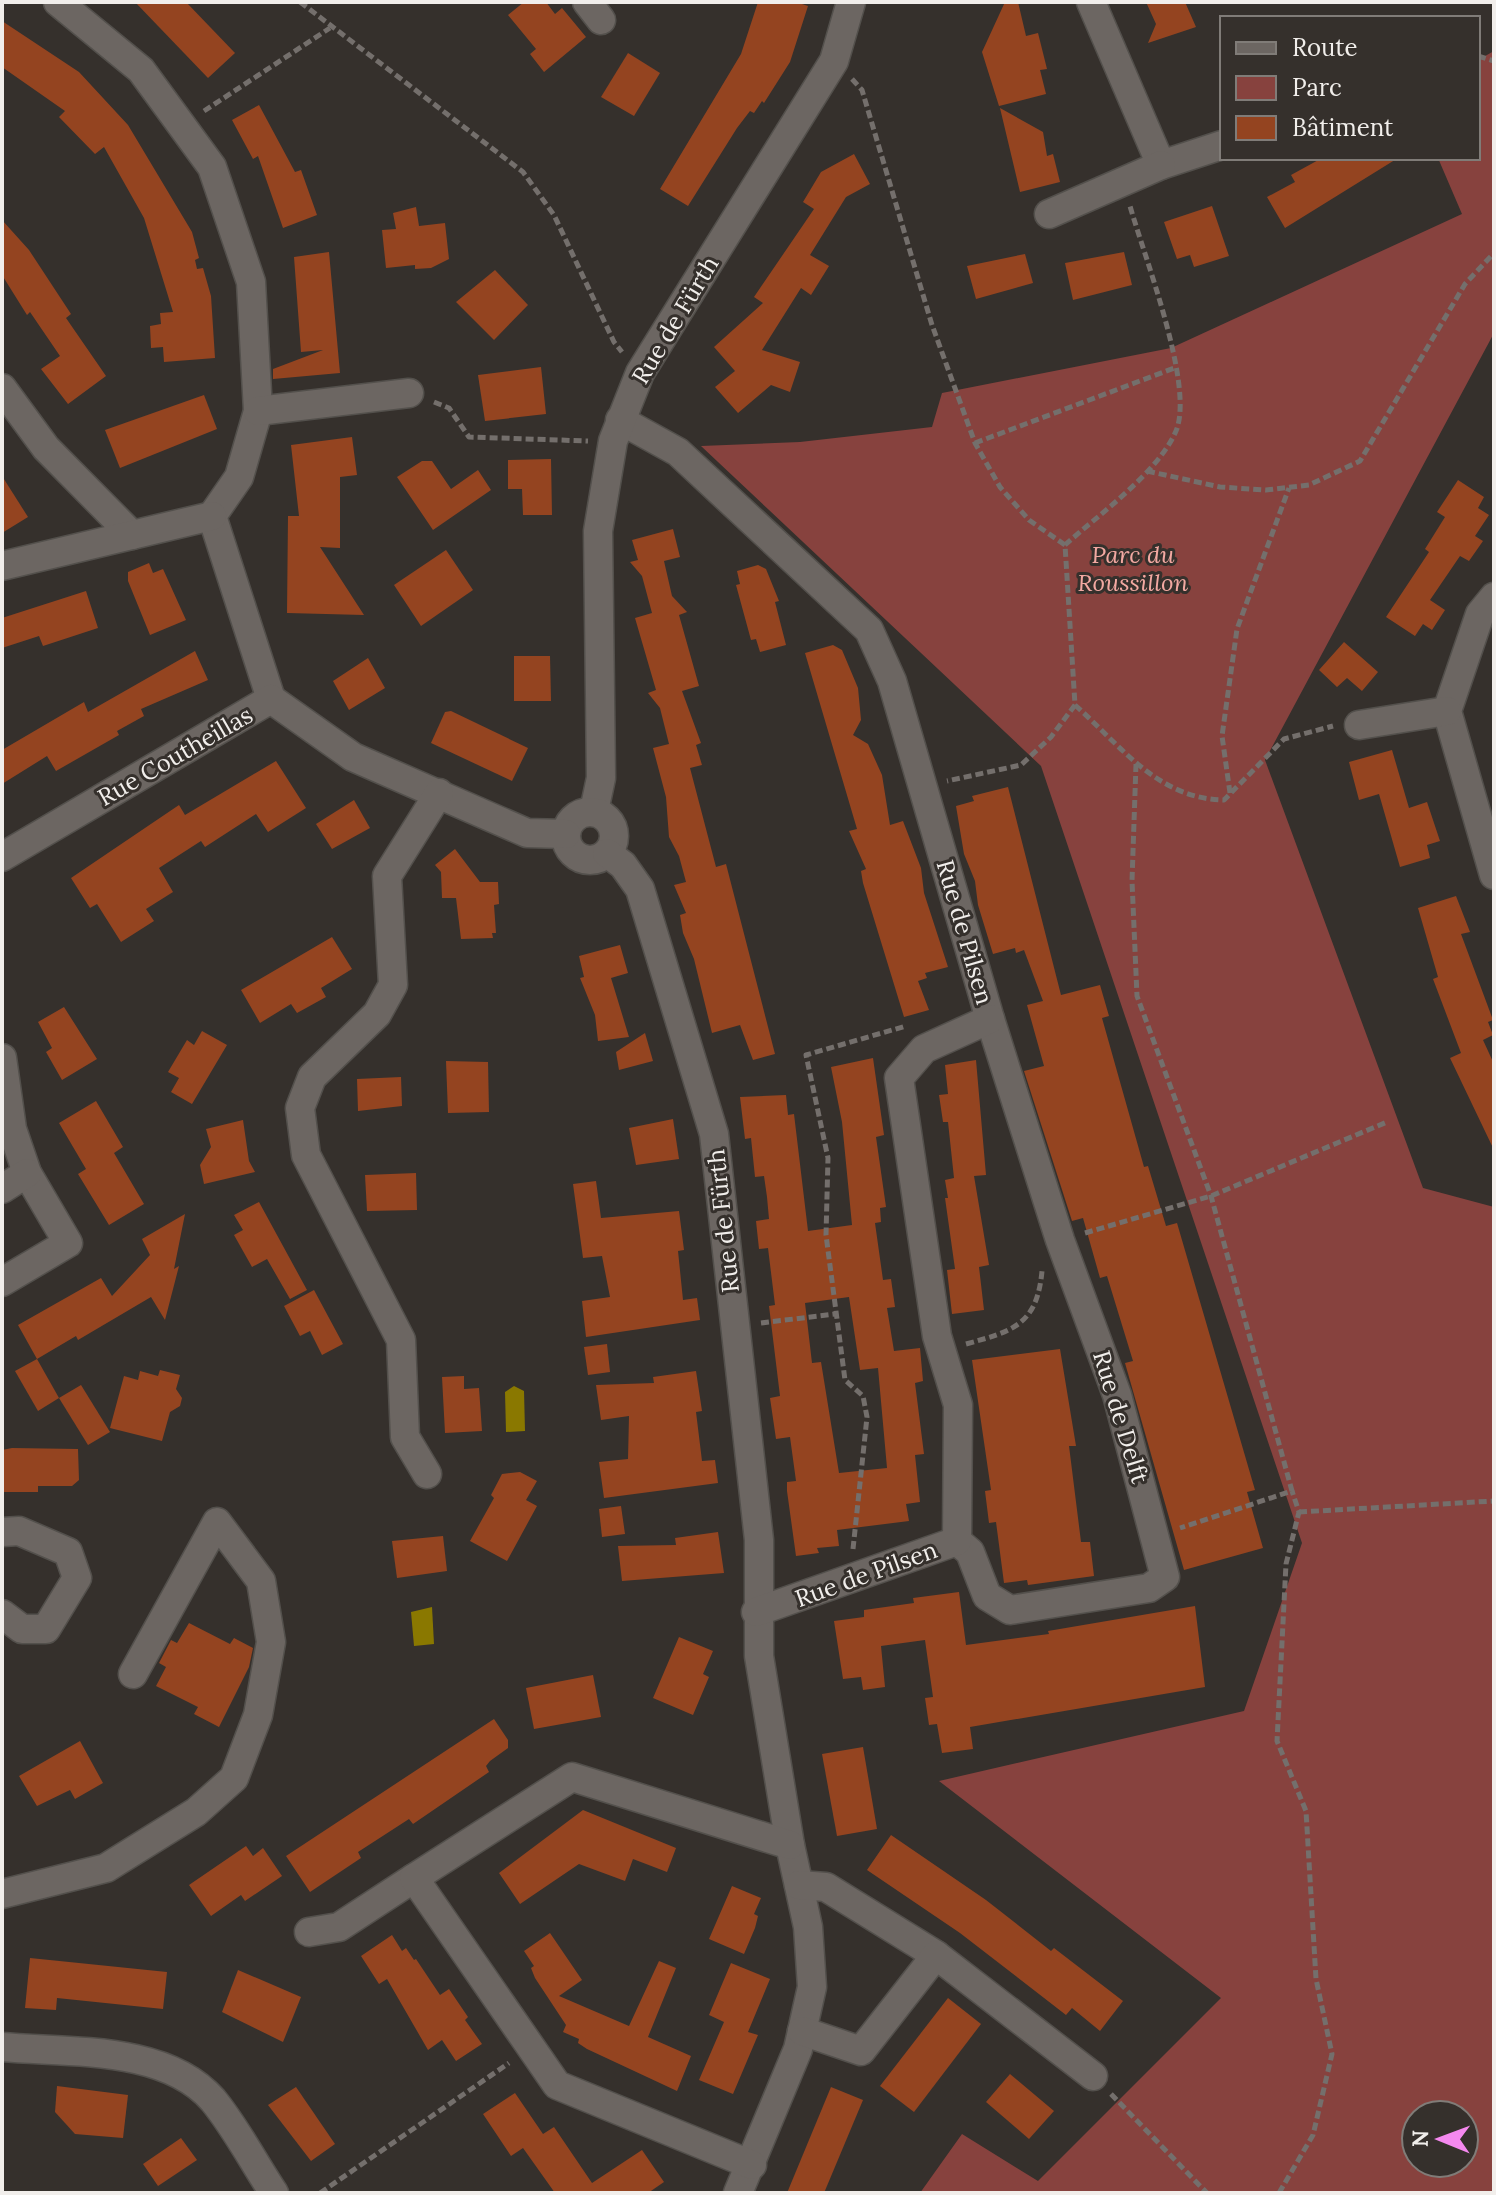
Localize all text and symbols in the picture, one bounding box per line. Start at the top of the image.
legend [1220,16,1480,160]
text: Route [1292,32,1358,63]
text: Parc [1292,72,1342,103]
text: Bâtiment [1292,112,1394,143]
street label: Rue de Fürth [625,250,725,390]
park label: Parc du Roussillon [1078,539,1189,598]
street label: Rue Coutheillas [92,699,258,813]
street label: Rue de Pilsen [930,856,1000,1008]
street label: Rue de Fürth [700,1148,746,1294]
street label: Rue de Delft [1086,1347,1156,1488]
street label: Rue de Pilsen [791,1534,941,1614]
north arrow [1400,2099,1480,2179]
text: N [1406,2130,1434,2147]

